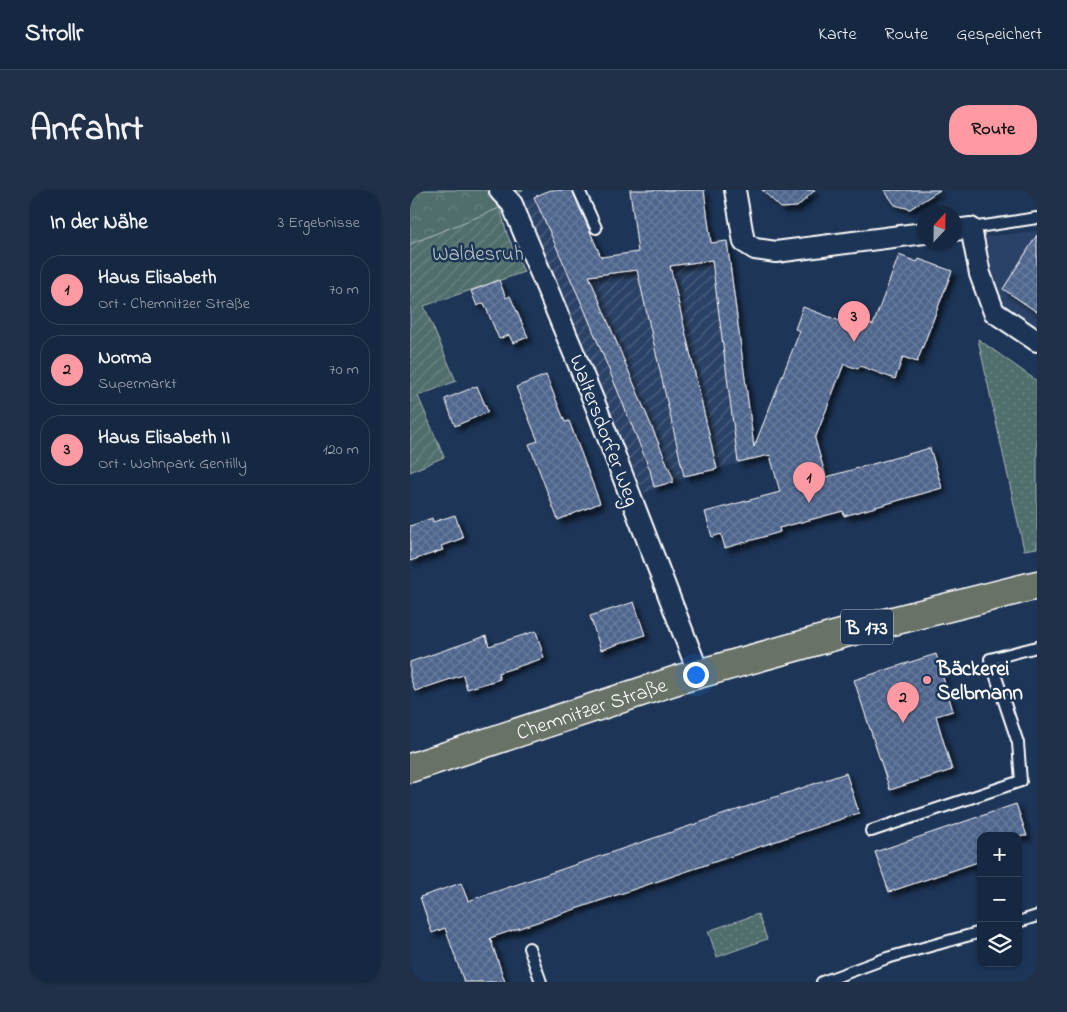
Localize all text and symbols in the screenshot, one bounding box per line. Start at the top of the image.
text: Strollr [25,17,83,52]
text: Karte [818,22,856,48]
text: Route [884,22,928,48]
text: Gespeichert [956,22,1042,48]
text: Anfahrt [30,105,143,156]
button: Route [949,105,1037,155]
north arrow [917,205,962,250]
text: In der Nähe [50,208,148,238]
text: 3 Ergebnisse [278,211,360,235]
park label: Waldesruh [432,240,524,270]
text: Haus Elisabeth [98,265,217,292]
text: 1 [64,278,70,302]
text: 70 m [329,278,359,302]
text: Ort · Chemnitzer Straße [98,292,250,316]
pin: 3 [838,301,870,342]
text: Norma [98,345,152,372]
street label: Waltersdorfer Weg [559,351,646,512]
text: 2 [63,358,71,382]
text: 70 m [329,358,359,382]
text: Supermarkt [98,372,177,396]
text: Haus Elisabeth II [98,425,230,452]
text: 3 [64,438,70,462]
text: 120 m [323,438,359,462]
text: Ort · Wohnpark Gentilly [98,452,247,476]
pin: 1 [793,462,825,503]
road number: B 173 [841,610,893,644]
place label: Bäckerei Selbmann [936,655,1023,709]
your location [683,662,709,688]
street label: Chemnitzer Straße [513,671,672,749]
marker: Bäckerei Selbmann [921,674,933,686]
pin: 2 [887,682,919,723]
map controls [977,832,1022,967]
button: + [977,832,1022,877]
button: − [977,877,1022,922]
button: layers [977,922,1022,967]

